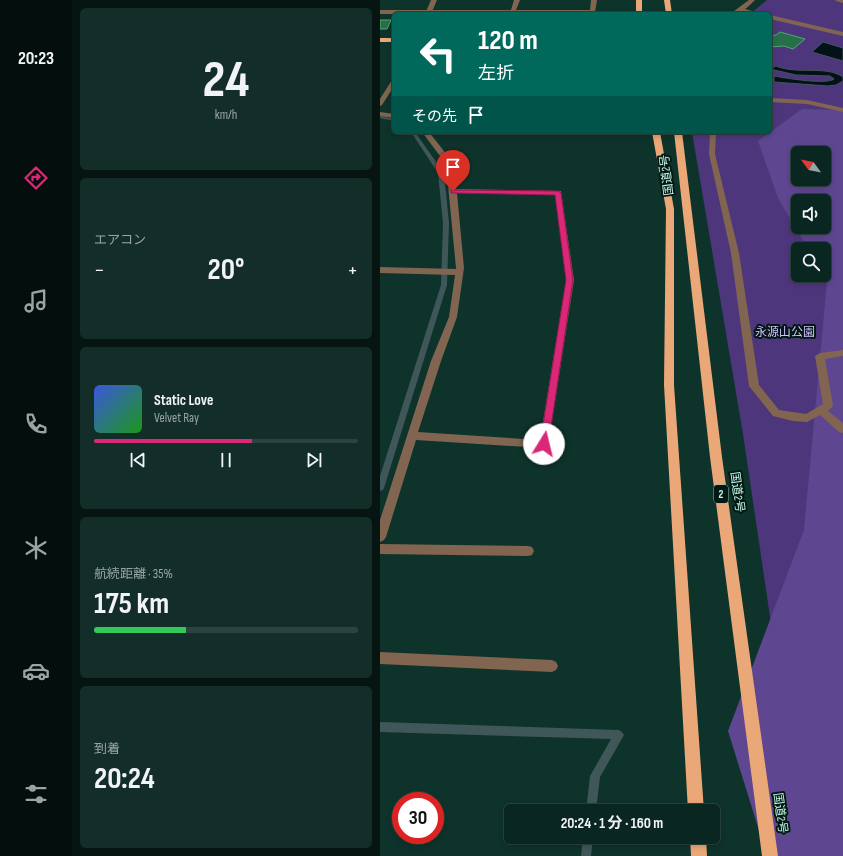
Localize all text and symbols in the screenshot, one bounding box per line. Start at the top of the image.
text: 120 m [478,24,538,57]
icon: left [412,28,464,80]
text: 20:23 [18,48,54,69]
text: 24 [203,49,249,112]
text: 左折 [478,63,514,84]
icon: arrive [465,104,487,126]
text: km/h [215,107,237,123]
text: その先 [412,107,457,126]
north arrow [791,146,831,186]
map controls [791,146,831,282]
pin [436,150,470,191]
street label: 国道2号 [657,154,677,196]
icon: arrive [442,156,464,178]
icon: directions [22,164,50,192]
button: sound [791,194,831,234]
text: エアコン [94,232,146,248]
button: search [791,242,831,282]
text: 20° [208,252,244,288]
text: − [94,257,105,284]
text: + [347,257,358,284]
icon: music [22,287,50,315]
park label: 永源山公園 [755,325,815,340]
text: Static Love [154,391,213,410]
icon: phone [22,410,50,438]
text: Velvet Ray [154,410,199,426]
position arrow [523,423,565,465]
icon: previous [127,449,149,471]
icon: pause [215,449,237,471]
icon: next [303,449,325,471]
street label: 国道2号 [727,471,747,513]
road number: 2 [714,485,728,503]
icon: climate [22,534,50,562]
text: 航続距離 · 35% [94,566,173,582]
text: 175 km [94,586,169,622]
icon: car [22,657,50,685]
text: 到着 [94,741,120,757]
text: 20:24 [94,761,155,797]
icon: filters [22,780,50,808]
speed limit sign: 30 [392,792,444,844]
street label: 国道2号 [770,792,790,834]
text: 20:24 · 1 分 · 160 m [561,814,663,833]

